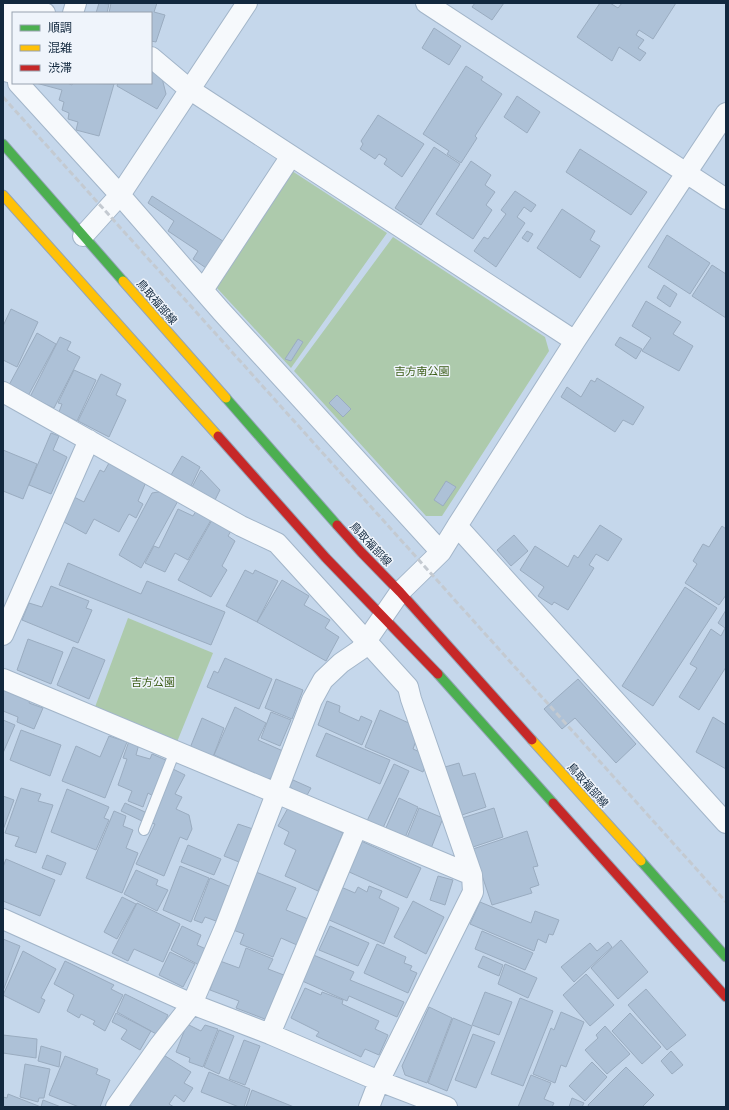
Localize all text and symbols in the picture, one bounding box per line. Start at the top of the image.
legend [12,12,152,84]
text: 順調 [48,20,72,34]
text: 混雑 [48,40,72,54]
text: 渋滞 [48,60,72,74]
street label: 鳥取福部線 [134,277,180,327]
park label: 吉方南公園 [395,364,450,377]
street label: 鳥取福部線 [348,519,395,568]
park label: 吉方公園 [131,675,175,688]
street label: 鳥取福部線 [565,760,612,809]

